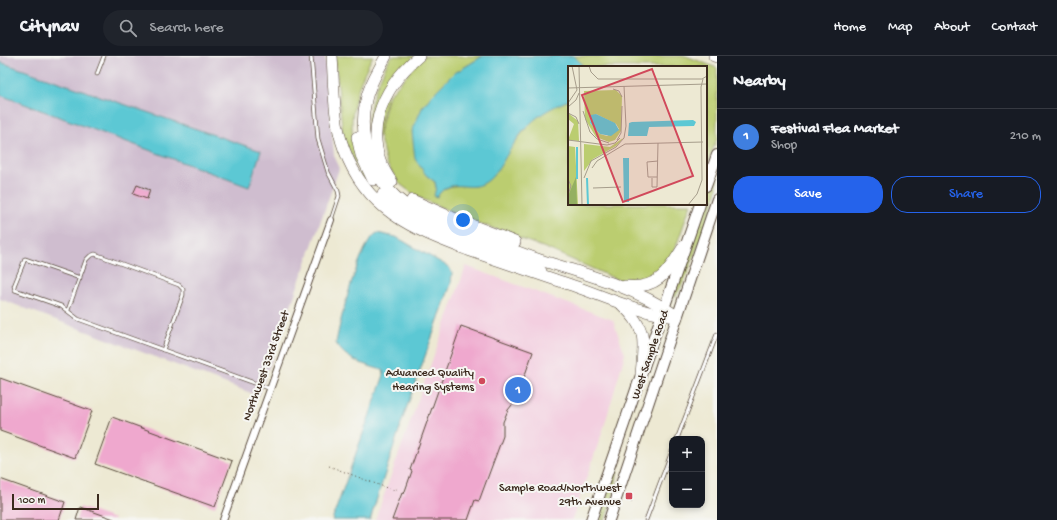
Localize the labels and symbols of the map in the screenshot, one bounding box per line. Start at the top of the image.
inset map [568,66,707,205]
your location [453,210,473,230]
street label: Northwest 33rd Street [241,308,294,423]
street label: West Sample Road [629,308,673,401]
place label: Advanced Quality Hearing Systems [386,367,475,395]
pin: 1 [505,375,531,405]
marker: Advanced Quality Hearing Systems [477,376,487,386]
place label: Sample Road/Northwest 29th Avenue [499,482,622,510]
marker: Sample Road/Northwest 29th Avenue [624,491,634,501]
scale bar [12,492,99,511]

